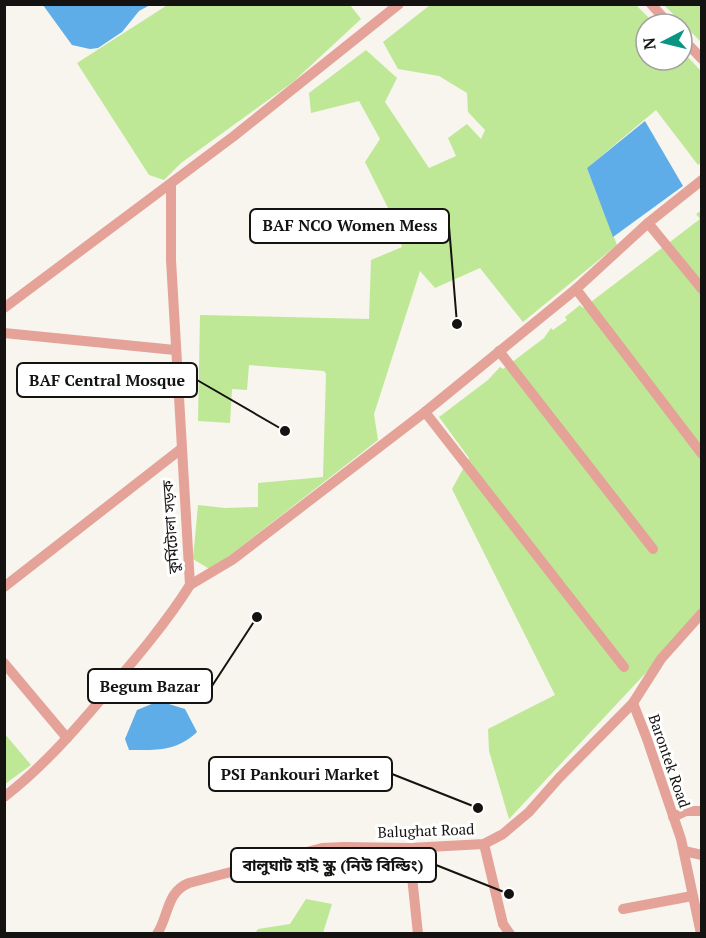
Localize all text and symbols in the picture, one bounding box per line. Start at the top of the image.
north arrow [634,12,694,72]
text: N [637,36,661,51]
callout: BAF NCO Women Mess [250,209,449,243]
text: BAF NCO Women Mess [263,214,437,236]
callout: BAF Central Mosque [17,363,197,397]
text: BAF Central Mosque [29,369,185,391]
street label: কুর্মিটোলা সড়ক [157,479,183,575]
callout: Begum Bazar [88,669,212,703]
text: Begum Bazar [100,675,200,697]
street label: Barontek Road [645,711,695,810]
callout: PSI Pankouri Market [209,757,392,791]
text: PSI Pankouri Market [221,763,380,785]
street label: Balughat Road [377,818,475,842]
callout: বালুঘাট হাই স্কুল (নিউ বিল্ডিং) [231,848,436,882]
text: বালুঘাট হাই স্কুল (নিউ বিল্ডিং) [241,854,424,877]

